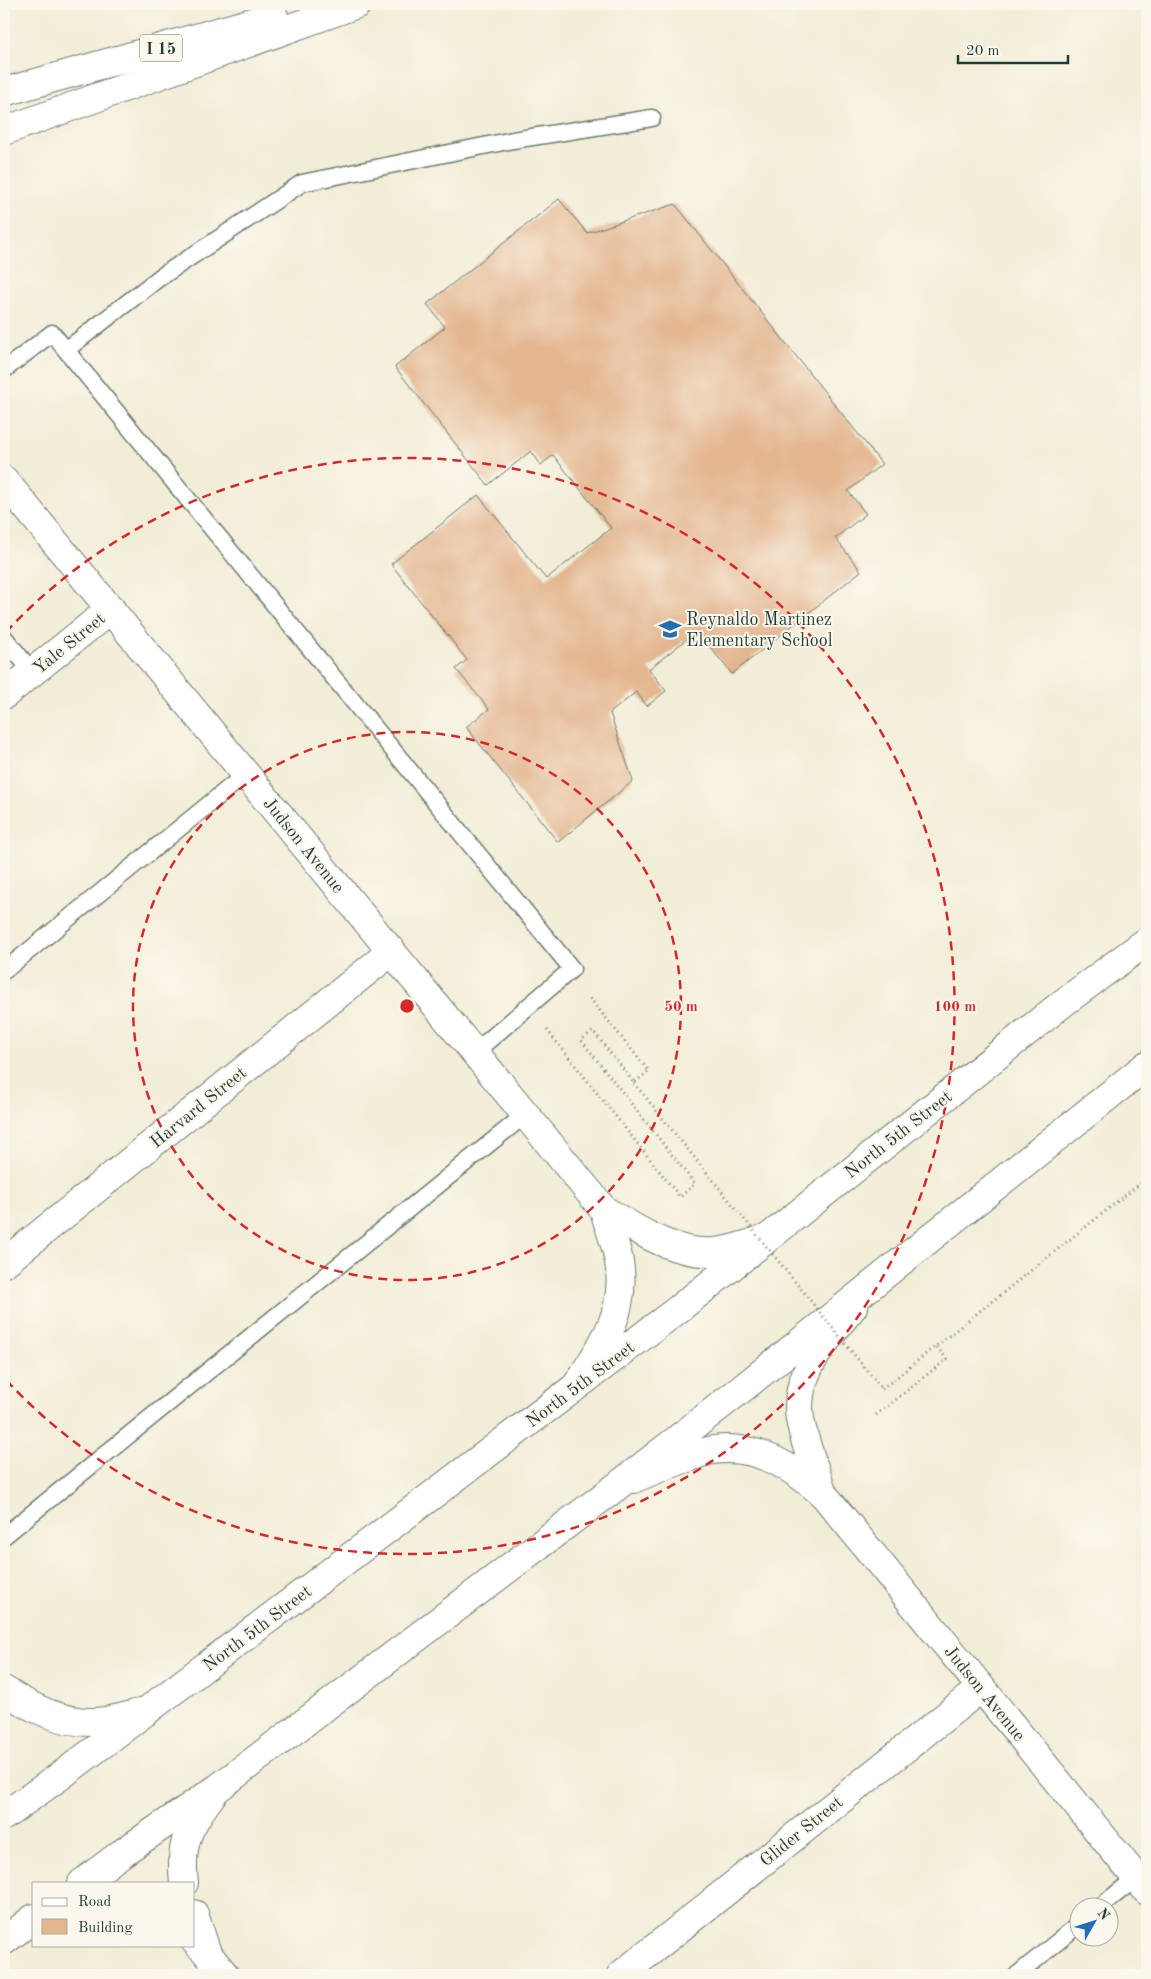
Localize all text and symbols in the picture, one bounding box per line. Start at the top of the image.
scale bar [958,32,1068,64]
road number: I 15 [140,34,182,62]
text: 20 m [966,44,1000,59]
street label: Yale Street [30,609,109,678]
place label: Reynaldo Martinez Elementary School [686,611,833,650]
school or university icon: Reynaldo Martinez Elementary School [657,616,683,642]
street label: Judson Avenue [259,794,347,897]
centre of rings [398,997,416,1015]
text: 50 m [664,1000,698,1015]
text: 100 m [934,1000,976,1015]
street label: Harvard Street [147,1064,250,1152]
street label: North 5th Street [842,1087,956,1182]
street label: North 5th Street [523,1338,638,1431]
street label: North 5th Street [200,1582,315,1675]
street label: Judson Avenue [940,1642,1028,1745]
street label: Glider Street [757,1793,846,1870]
legend [32,1882,195,1946]
text: Road [78,1895,112,1910]
north arrow [1068,1896,1118,1946]
text: N [1095,1906,1112,1923]
text: Building [78,1921,133,1936]

